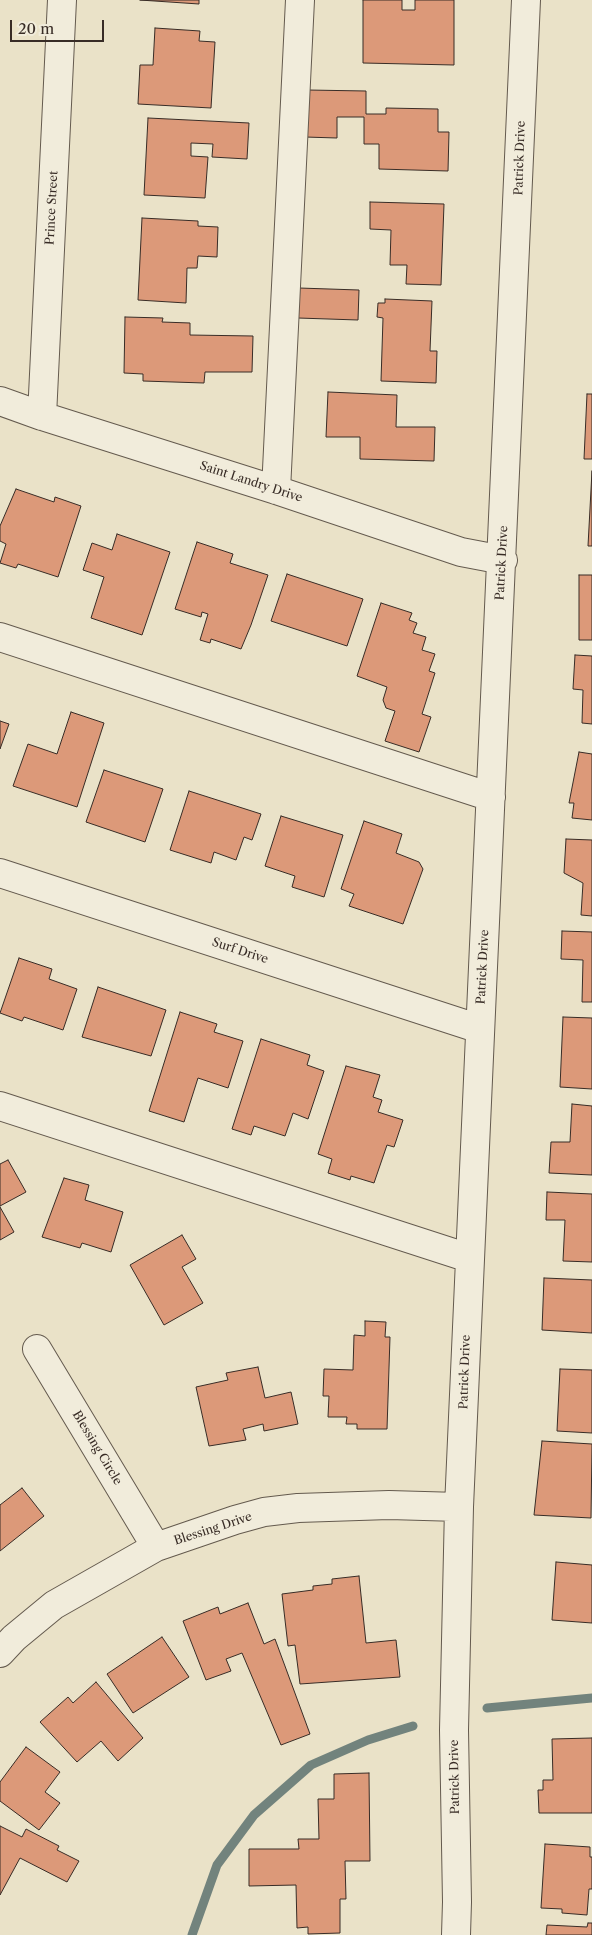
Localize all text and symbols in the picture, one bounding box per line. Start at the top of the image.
scale bar [12,10,106,42]
text: 20 m [18,19,54,38]
street label: Patrick Drive [512,120,528,196]
street label: Prince Street [43,170,61,246]
street label: Saint Landry Drive [198,459,304,505]
street label: Patrick Drive [493,525,511,601]
street label: Patrick Drive [474,929,492,1005]
street label: Surf Drive [210,935,270,967]
street label: Patrick Drive [457,1334,473,1410]
street label: Blessing Circle [69,1408,125,1488]
street label: Blessing Drive [172,1510,254,1548]
street label: Patrick Drive [447,1740,463,1814]

